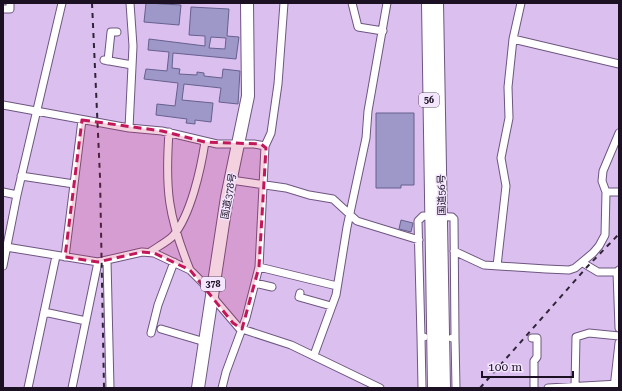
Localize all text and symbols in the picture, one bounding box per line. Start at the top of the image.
road number: 56 [419,93,439,107]
street label: 国道378号 [219,172,238,220]
street label: 国道56号 [436,174,447,216]
road number: 378 [201,277,225,291]
scale bar [482,353,573,379]
text: 100 m [488,360,522,374]

